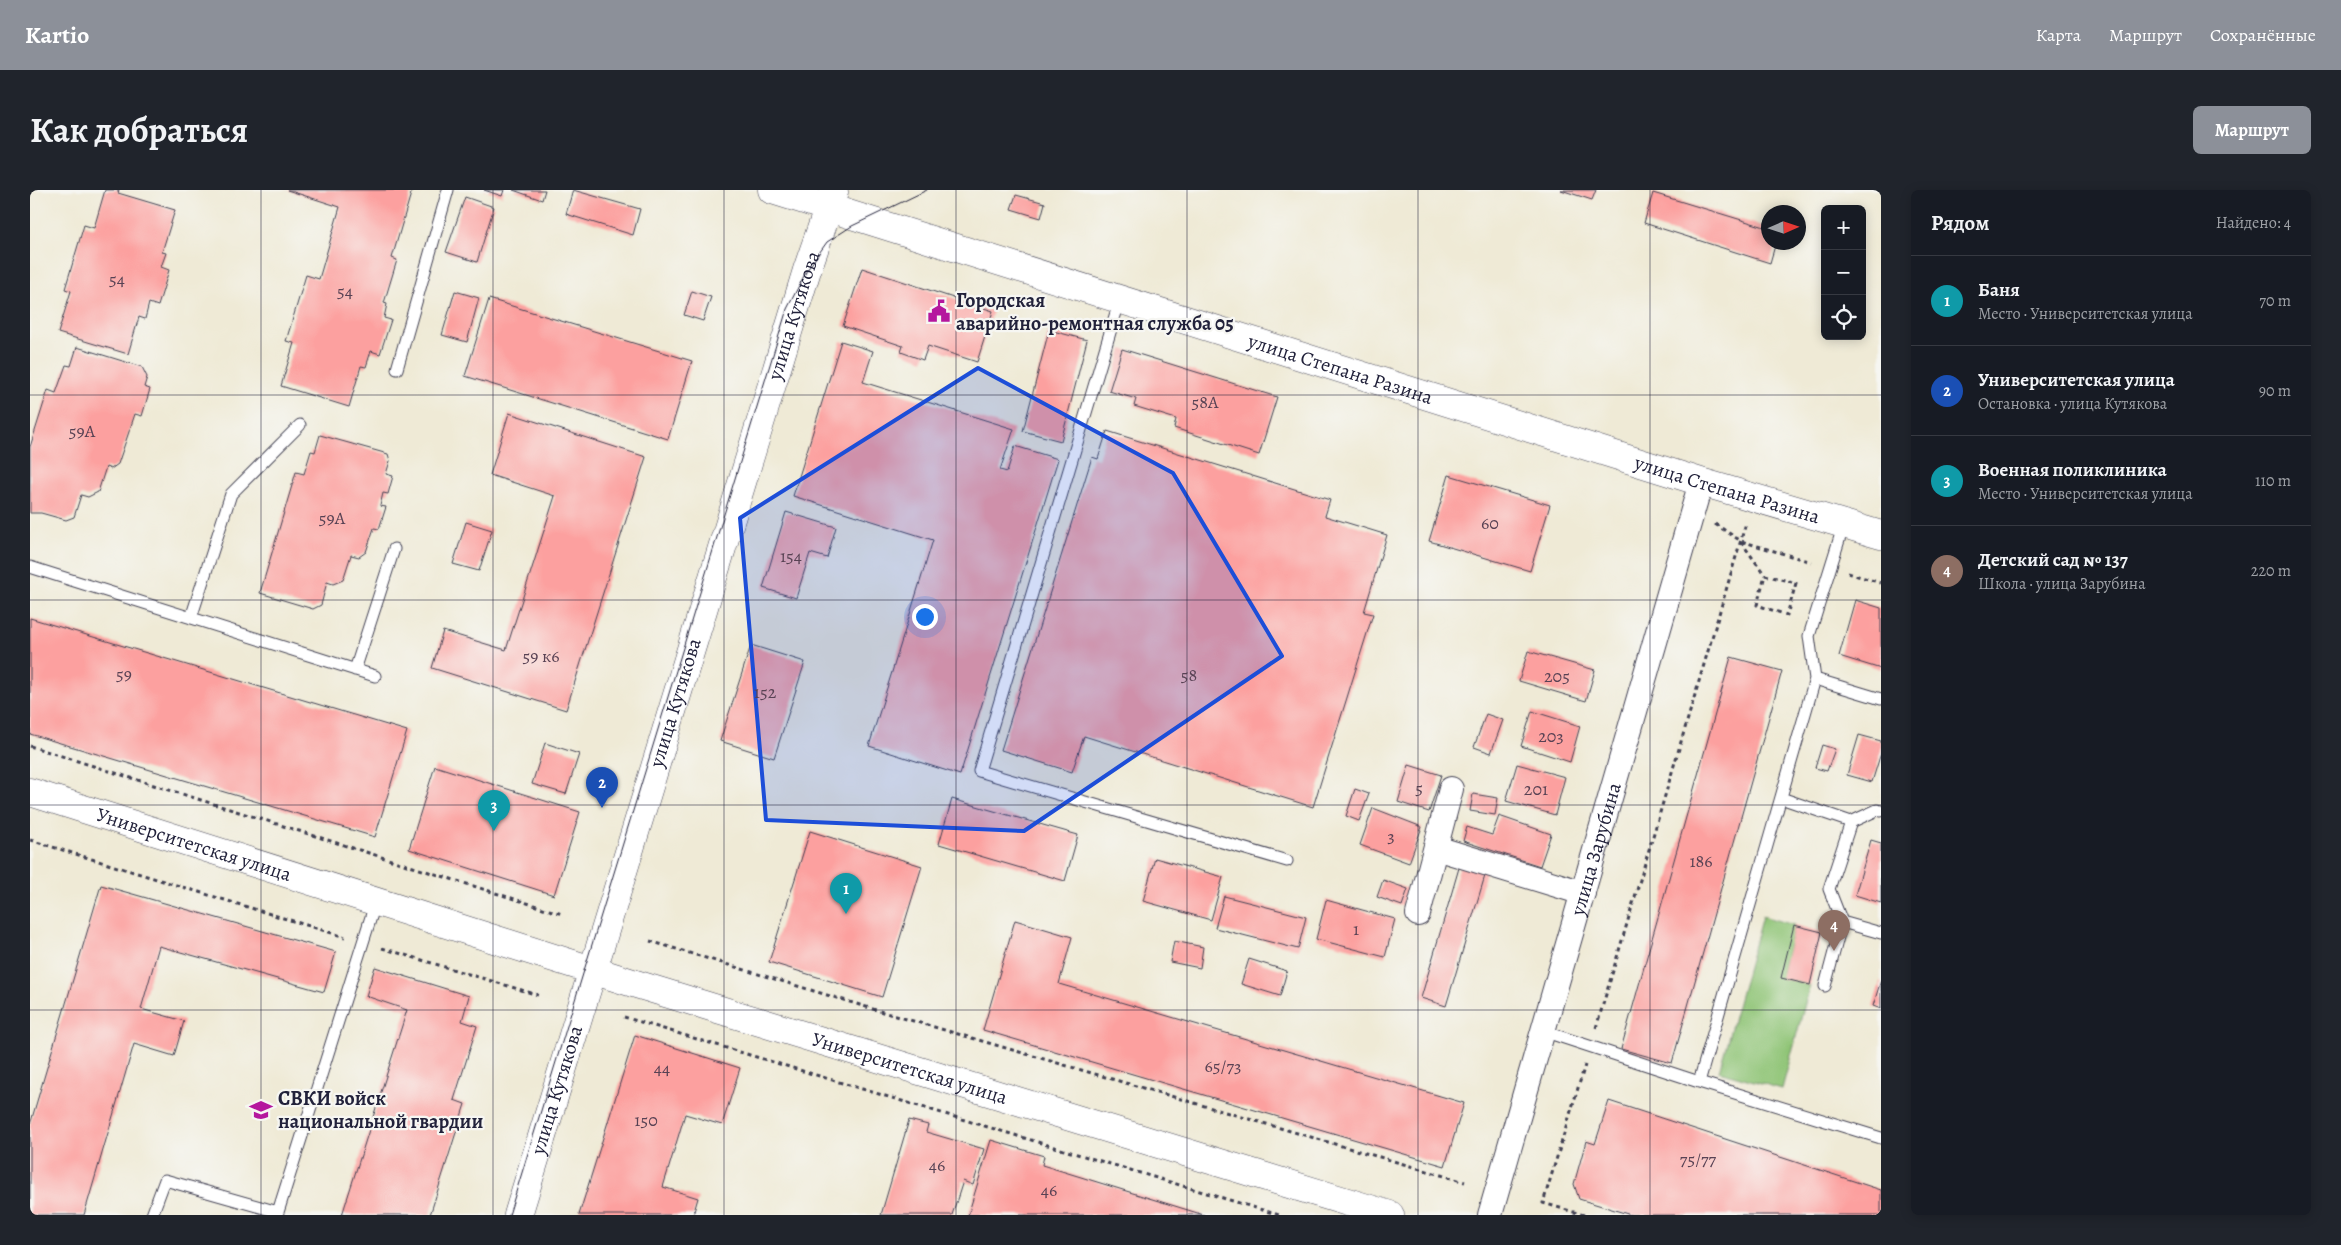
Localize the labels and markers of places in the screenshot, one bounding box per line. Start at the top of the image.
place label: Городская аварийно-ремонтная служба 05 [956,287,1234,337]
public building icon: Городская аварийно-ремонтная служба 05 [926,298,952,324]
pin: 2 [586,767,618,808]
pin: 3 [478,790,510,831]
pin: 1 [830,873,862,914]
pin: 4 [1818,910,1850,951]
place label: СВКИ войск национальной гвардии [278,1085,483,1135]
school or university icon: СВКИ войск национальной гвардии [248,1097,274,1123]

